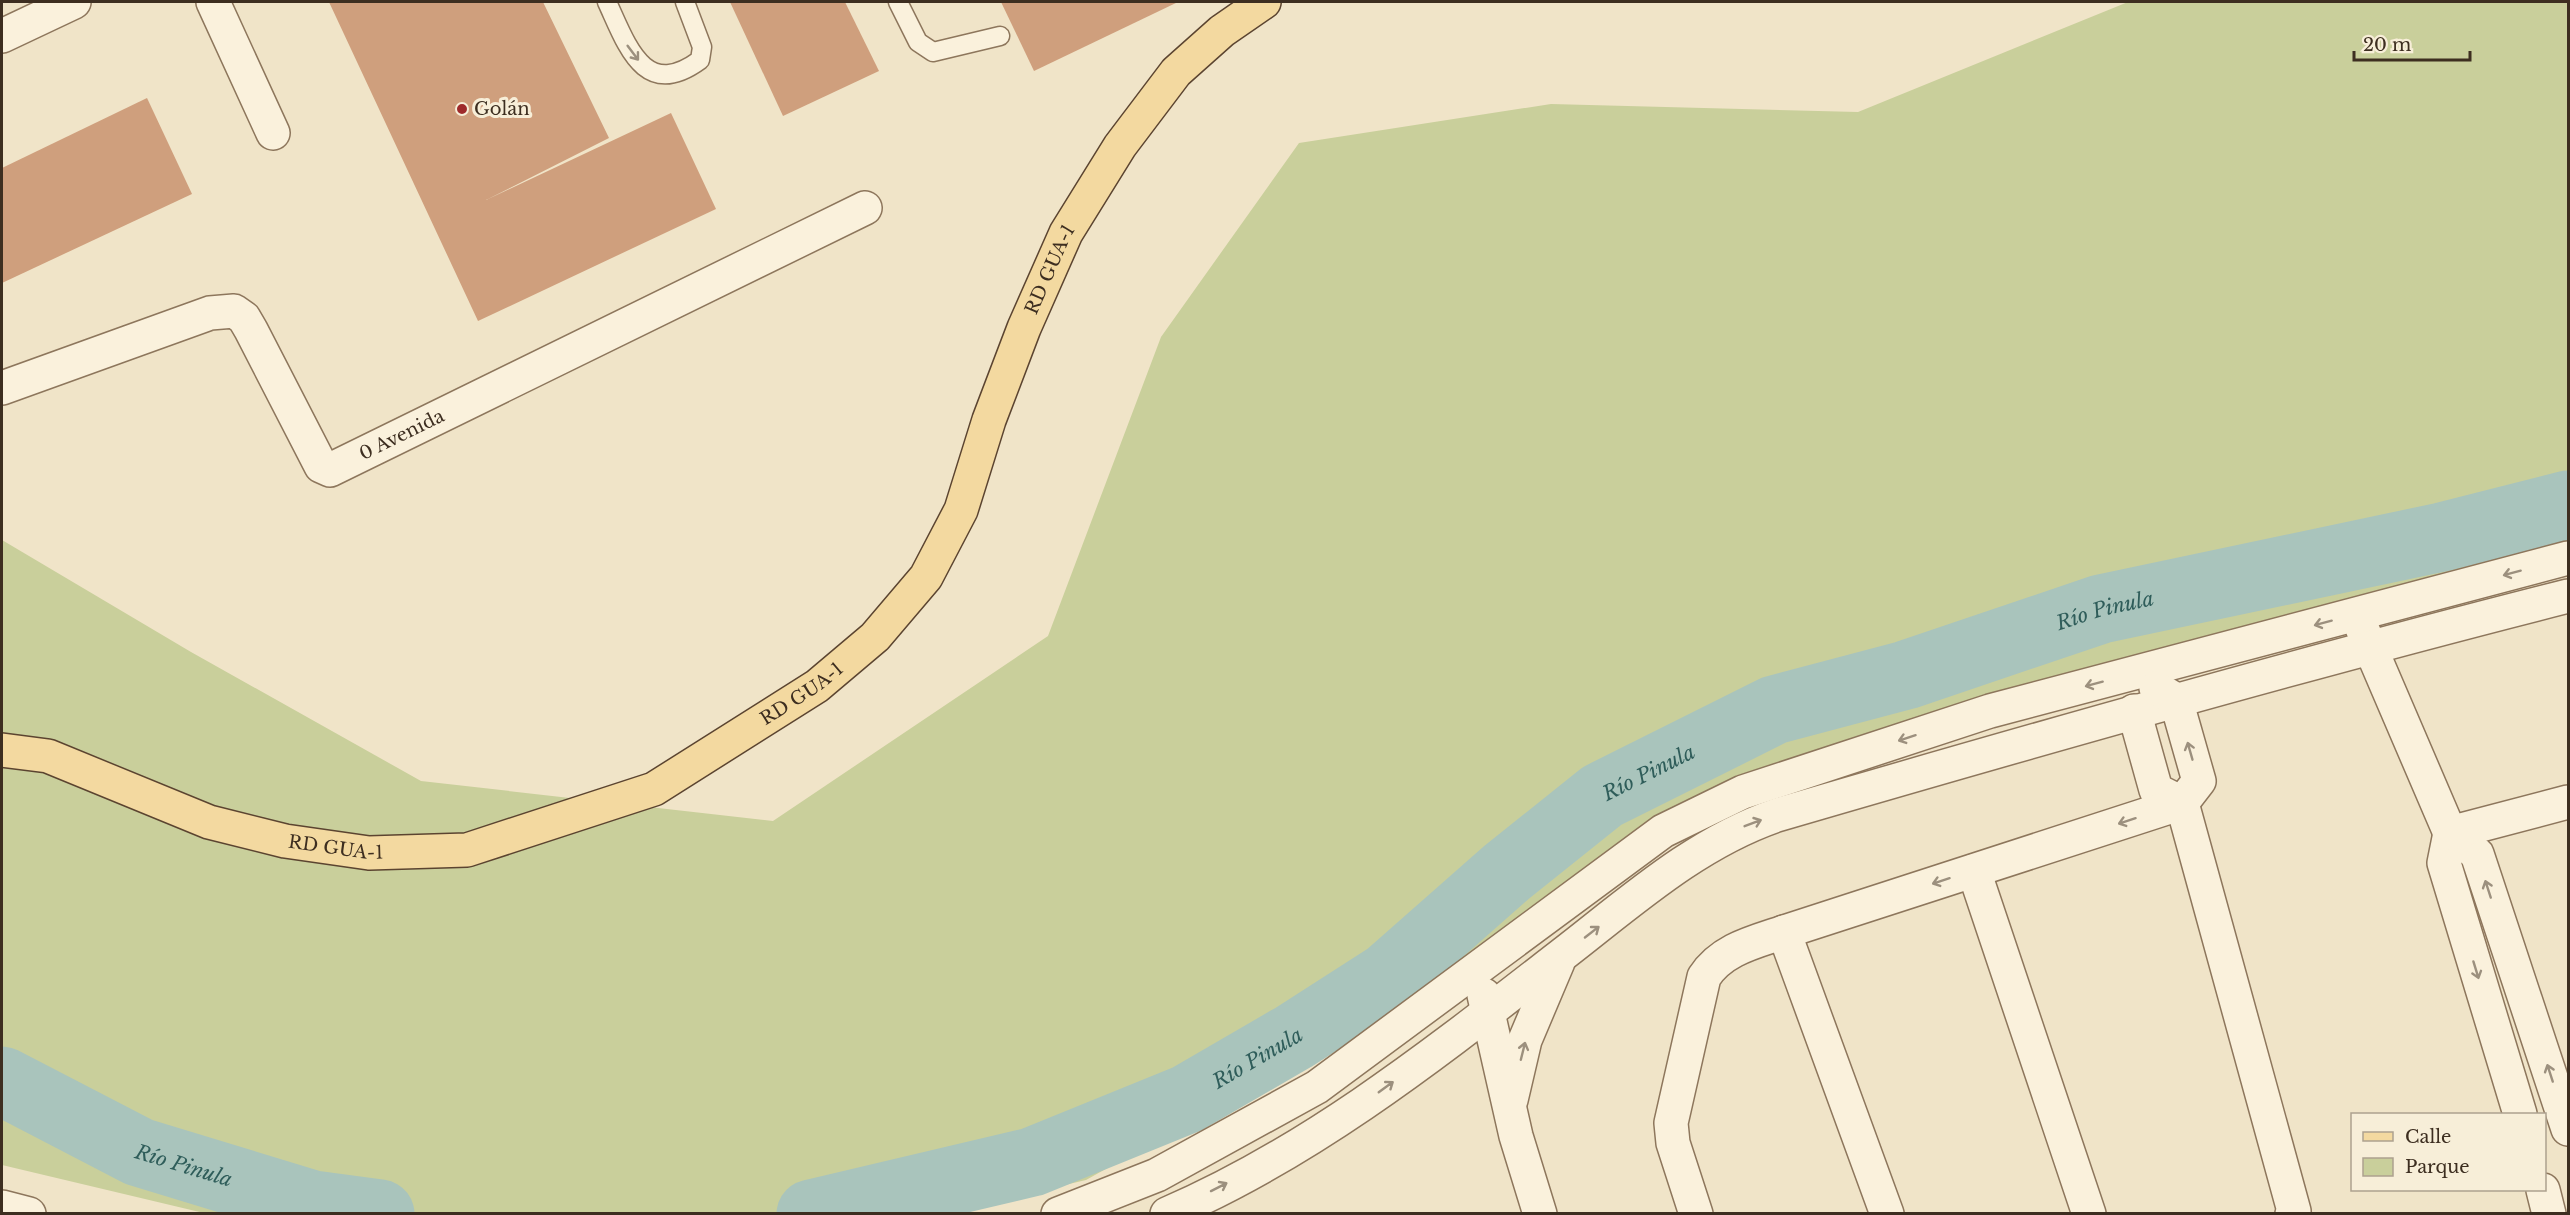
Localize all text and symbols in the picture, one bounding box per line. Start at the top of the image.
scale bar [2354,24,2470,62]
text: 20 m [2363,34,2411,56]
one-way arrow [627,45,640,61]
place label: Golán [474,98,530,120]
marker: Golán [455,102,469,116]
street label: RD GUA-1 [1020,221,1079,318]
street label: 0 Avenida [356,405,448,465]
one-way arrow [2503,568,2522,580]
water label: Río Pinula [2052,586,2156,636]
one-way arrow [2314,618,2333,629]
street label: RD GUA-1 [756,658,848,730]
one-way arrow [2085,679,2104,691]
one-way arrow [1898,734,1917,745]
water label: Río Pinula [1598,740,1699,806]
one-way arrow [2184,742,2195,761]
one-way arrow [2118,816,2137,827]
one-way arrow [1743,817,1762,828]
street label: RD GUA-1 [287,831,384,864]
one-way arrow [1932,876,1951,887]
one-way arrow [2482,880,2493,899]
one-way arrow [1584,926,1600,939]
one-way arrow [2472,960,2483,979]
water label: Río Pinula [1207,1023,1307,1094]
one-way arrow [1517,1042,1529,1061]
one-way arrow [2544,1064,2555,1083]
one-way arrow [1377,1081,1393,1093]
legend [2351,1113,2546,1191]
text: Calle [2405,1126,2451,1148]
water label: Río Pinula [131,1139,235,1192]
text: Parque [2405,1156,2470,1178]
one-way arrow [1210,1181,1228,1193]

